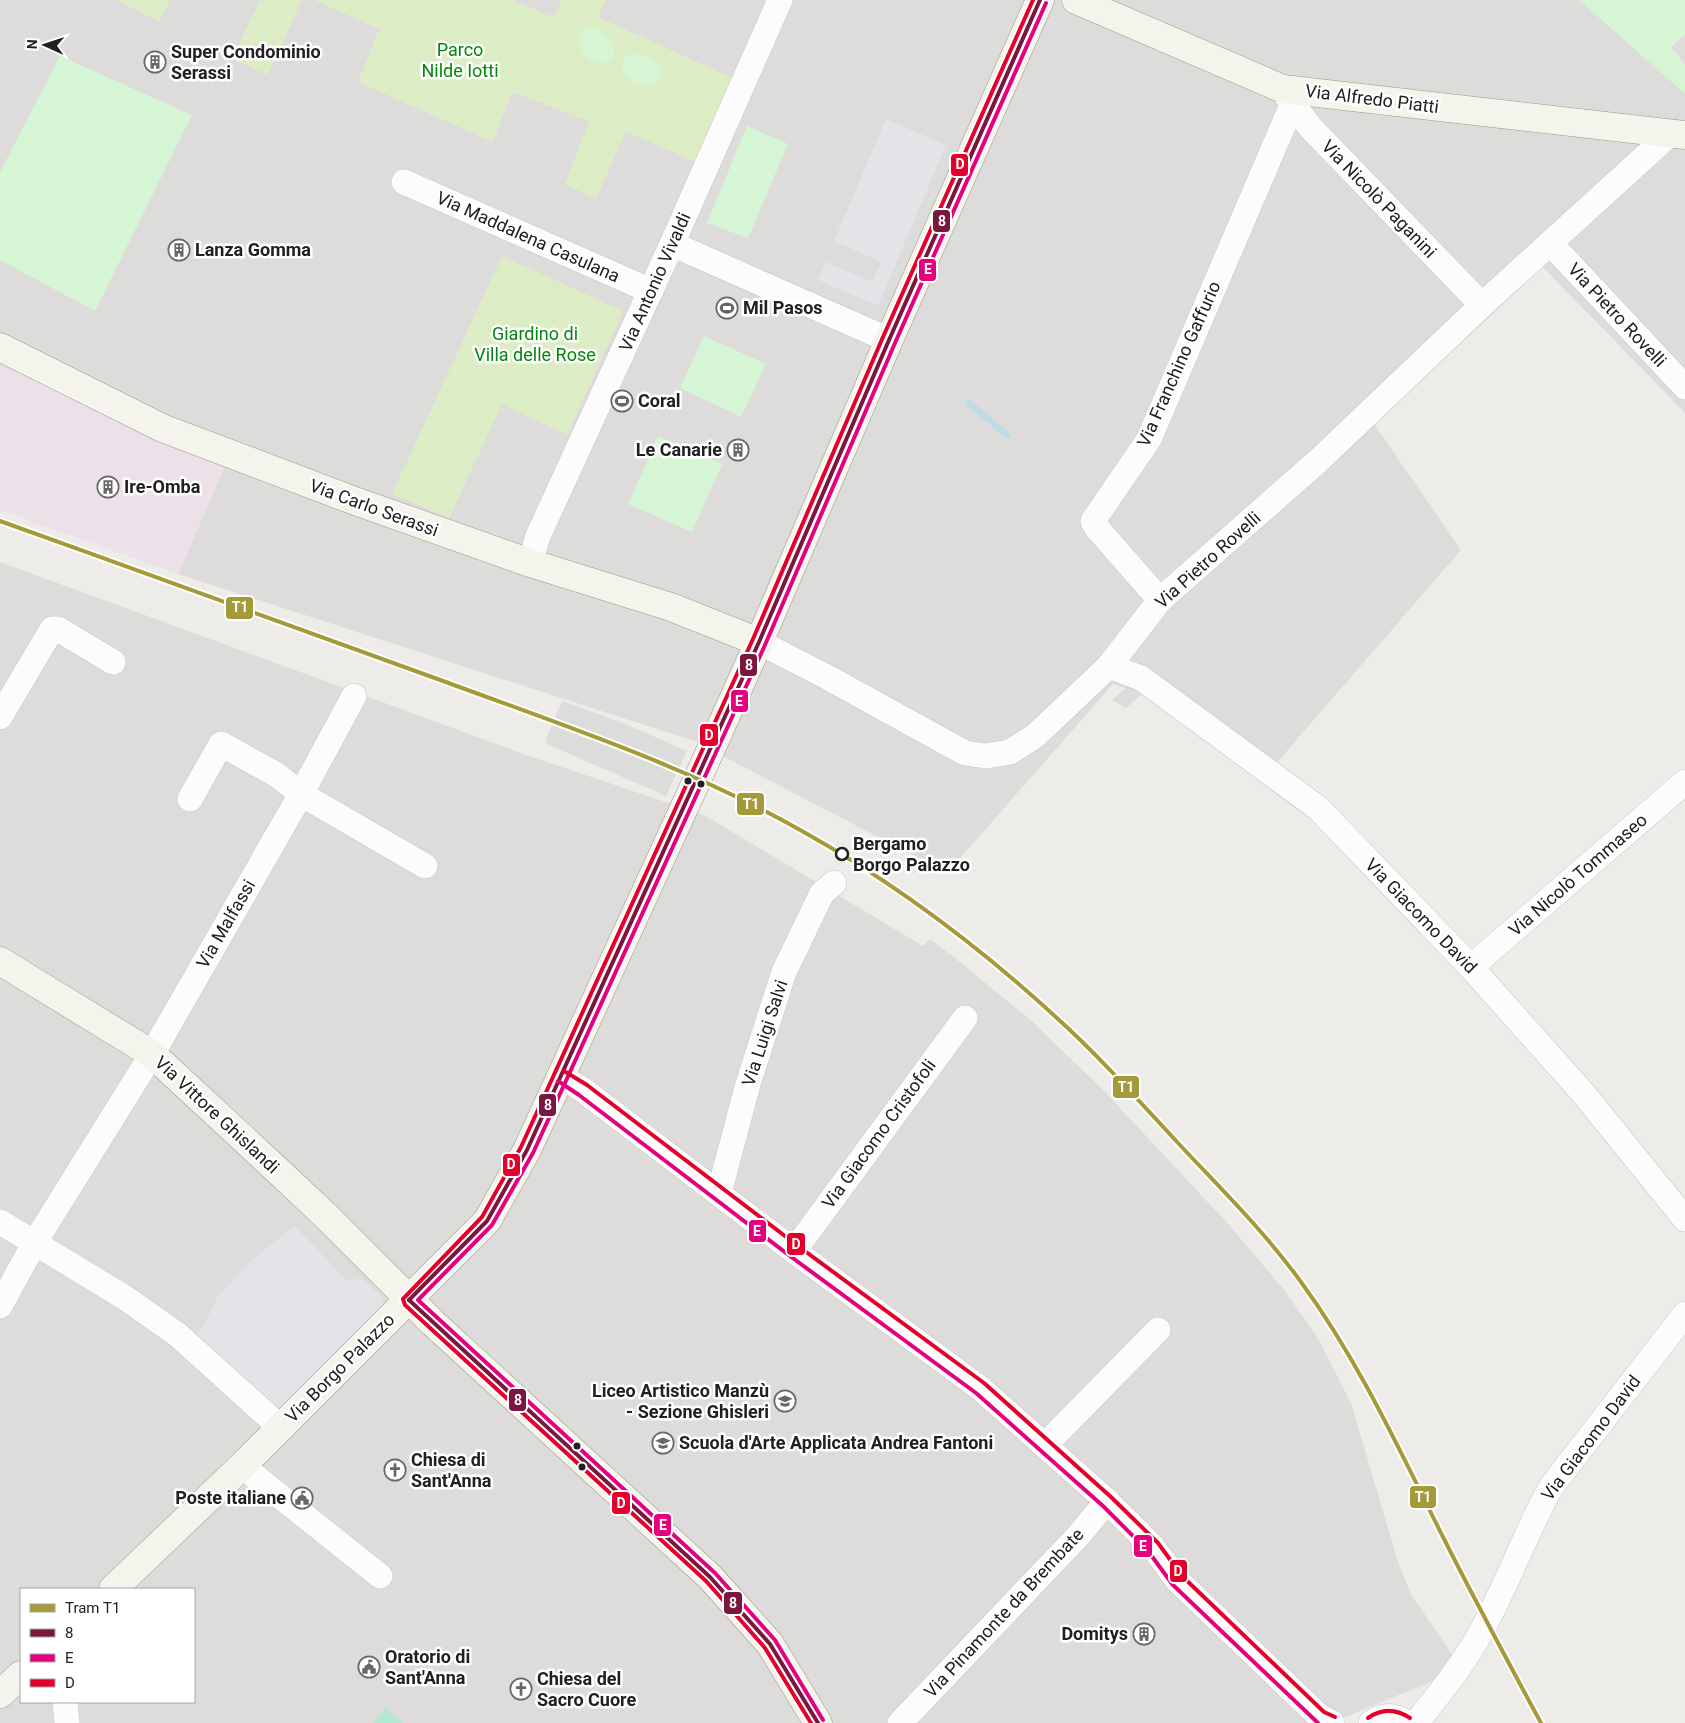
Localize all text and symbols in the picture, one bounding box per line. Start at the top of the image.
north arrow [20,20,70,70]
text: N [24,39,40,50]
park label: Parco Nilde Iotti [421,39,499,81]
place label: Super Condominio Serassi [171,41,321,83]
building icon: Super Condominio Serassi [143,50,167,74]
street label: Via Alfredo Piatti [1304,80,1440,117]
street label: Via Nicolò Paganini [1318,135,1441,262]
line badge: D [950,153,969,177]
text: D [955,156,965,172]
street label: Via Maddalena Casulana [433,187,623,286]
street label: Via Antonio Vivaldi [614,209,695,355]
line badge: 8 [932,209,951,233]
text: 8 [938,213,946,229]
building icon: Lanza Gomma [167,238,191,262]
place label: Lanza Gomma [195,239,311,260]
line badge: E [918,258,937,282]
street label: Via Pietro Rovelli [1564,258,1671,371]
text: E [924,261,932,277]
street label: Via Franchino Gaffurio [1133,278,1225,450]
sports icon: Mil Pasos [715,296,739,320]
place label: Mil Pasos [743,297,823,318]
park label: Giardino di Villa delle Rose [474,323,596,365]
sports icon: Coral [610,389,634,413]
place label: Coral [638,390,681,411]
building icon: Le Canarie [726,438,750,462]
place label: Le Canarie [636,439,722,460]
street label: Via Carlo Serassi [307,474,441,541]
building icon: Ire-Omba [96,475,120,499]
place label: Ire-Omba [124,476,201,497]
street label: Via Pietro Rovelli [1151,507,1265,612]
line badge: T1 [225,596,254,620]
text: T1 [232,599,248,615]
line badge: 8 [739,653,758,677]
text: 8 [745,657,753,673]
line badge: E [730,689,749,713]
text: E [735,693,743,709]
line badge: D [699,723,719,747]
text: D [704,727,714,743]
unlabelled marker [683,776,693,786]
unlabelled marker [696,779,706,789]
line badge: T1 [736,792,765,816]
text: T1 [743,796,759,812]
street label: Via Nicolò Tommaseo [1504,809,1651,940]
place label: Bergamo Borgo Palazzo [853,833,970,875]
marker: Bergamo Borgo Palazzo [835,847,849,861]
street label: Via Giacomo David [1361,854,1482,977]
street label: Via Malfassi [192,876,259,972]
street label: Via Luigi Salvi [737,977,792,1089]
street label: Via Vittore Ghislandi [151,1052,284,1178]
street label: Via Giacomo Cristofoli [817,1055,940,1212]
line badge: T1 [1112,1075,1140,1099]
text: T1 [1118,1079,1134,1095]
line badge: 8 [538,1093,557,1117]
text: 8 [544,1097,552,1113]
line badge: D [502,1153,521,1177]
text: D [506,1156,516,1172]
line badge: E [748,1219,767,1243]
text: E [753,1223,761,1239]
line badge: D [786,1232,806,1256]
text: D [791,1236,801,1252]
street label: Via Borgo Palazzo [281,1309,399,1427]
street label: Via Giacomo David [1537,1371,1645,1504]
place label: Liceo Artistico Manzù - Sezione Ghisleri [592,1380,769,1422]
line badge: 8 [508,1388,527,1412]
school or university icon: Liceo Artistico Manzù - Sezione Ghisleri [773,1389,797,1413]
text: 8 [514,1392,522,1408]
school or university icon: Scuola d'Arte Applicata Andrea Fantoni [651,1431,675,1455]
place label: Scuola d'Arte Applicata Andrea Fantoni [679,1432,993,1453]
unlabelled marker [572,1441,582,1451]
place label: Chiesa di Sant'Anna [411,1449,492,1491]
church icon: Chiesa di Sant'Anna [383,1458,407,1482]
unlabelled marker [577,1462,587,1472]
line badge: T1 [1409,1485,1437,1509]
public building icon: Poste italiane [290,1486,314,1510]
place label: Poste italiane [175,1487,286,1508]
text: T1 [1415,1489,1431,1505]
line badge: D [611,1491,631,1515]
text: D [616,1495,626,1511]
line badge: E [653,1513,672,1537]
text: E [659,1517,667,1533]
street label: Via Pinamonte da Brembate [920,1524,1088,1702]
line badge: E [1133,1534,1153,1558]
text: E [1139,1538,1147,1554]
line badge: D [1169,1559,1188,1583]
text: D [1173,1563,1183,1579]
legend [20,1588,195,1703]
line badge: 8 [723,1591,743,1615]
text: 8 [729,1595,737,1611]
text: Tram T1 [65,1599,120,1617]
building icon: Domitys [1132,1622,1156,1646]
place label: Domitys [1061,1623,1128,1644]
text: 8 [65,1624,73,1642]
place label: Oratorio di Sant'Anna [385,1646,470,1688]
text: E [65,1649,74,1667]
public building icon: Oratorio di Sant'Anna [357,1655,381,1679]
place label: Chiesa del Sacro Cuore [537,1668,636,1710]
text: D [65,1674,75,1692]
church icon: Chiesa del Sacro Cuore [509,1677,533,1701]

